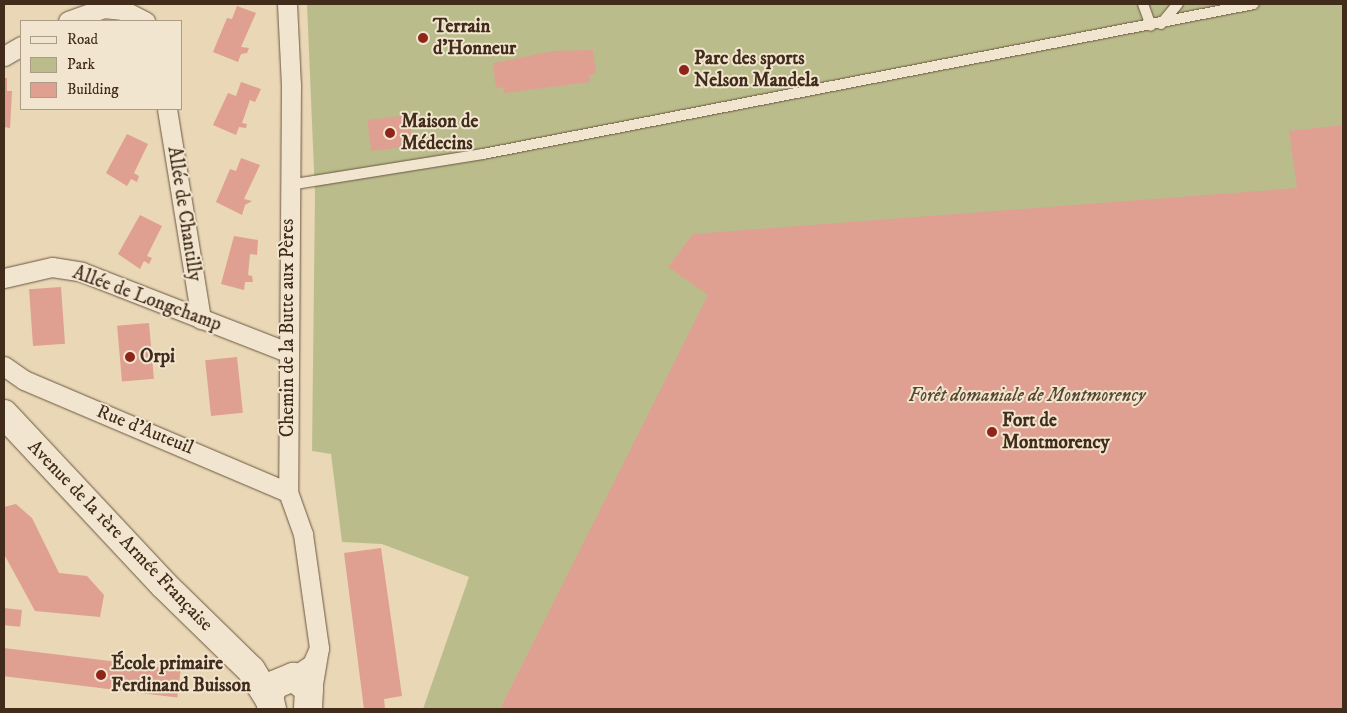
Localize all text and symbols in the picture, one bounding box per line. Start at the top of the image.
place label: Terrain d'Honneur [433,16,516,60]
legend [20,20,182,110]
text: Road [67,30,98,49]
marker: Terrain d'Honneur [417,32,429,44]
place label: Parc des sports Nelson Mandela [694,48,819,92]
text: Park [67,55,95,74]
marker: Parc des sports Nelson Mandela [678,64,690,76]
text: Building [67,80,119,99]
place label: Maison de Médecins [401,111,478,155]
marker: Maison de Médecins [383,126,397,140]
street label: Allée de Chantilly [162,145,206,283]
street label: Chemin de la Butte aux Pères [277,219,299,437]
street label: Allée de Longchamp [69,261,225,337]
place label: Orpi [140,346,175,368]
marker: Orpi [124,351,136,363]
park label: Forêt domaniale de Montmorency [909,385,1145,407]
street label: Rue d'Auteuil [93,400,197,460]
place label: Fort de Montmorency [1002,410,1110,454]
marker: Fort de Montmorency [986,426,998,438]
street label: Avenue de la 1ère Armée Française [23,436,217,636]
place label: École primaire Ferdinand Buisson [111,653,251,697]
marker: École primaire Ferdinand Buisson [95,669,107,681]

